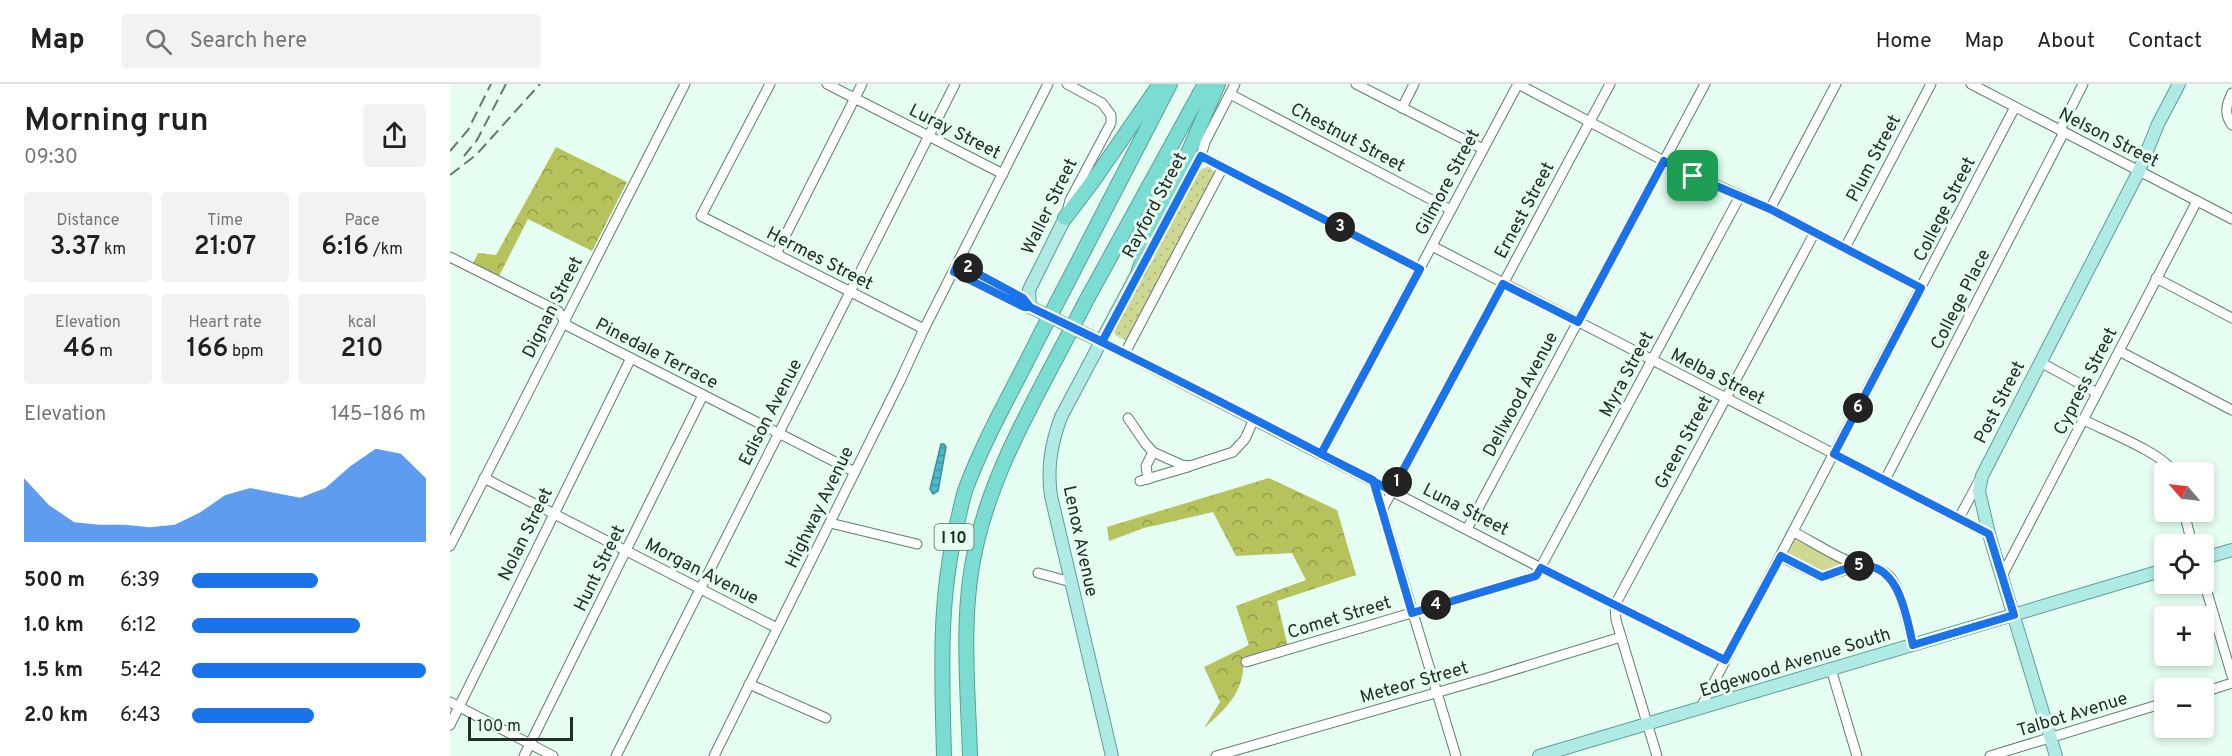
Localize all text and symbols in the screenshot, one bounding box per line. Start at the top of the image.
search box [121,14,541,68]
text: Map [30,23,85,59]
icon: search [142,25,175,58]
text: Search here [190,28,307,55]
text: Home [1876,28,1932,55]
text: Map [1965,28,2004,55]
text: About [2037,28,2095,55]
text: Contact [2128,28,2202,55]
street label: Chestnut Street [1286,98,1409,178]
street label: Luray Street [905,99,1004,165]
text: Morning run [24,101,209,143]
street label: Nelson Street [2054,103,2162,173]
button: share [363,104,426,167]
street label: Plum Street [1842,111,1907,206]
street label: Gilmore Street [1411,126,1486,240]
text: 09:30 [24,145,78,171]
street label: Rayford Street [1118,149,1193,263]
pin [1667,150,1718,201]
street label: College Street [1909,153,1982,266]
street label: Waller Street [1017,155,1084,259]
street label: Ernest Street [1490,158,1560,263]
icon: arrive [1676,159,1709,192]
text: Distance [57,211,119,231]
text: Time [207,211,243,231]
text: Pace [344,211,380,231]
pin: 3 [1325,212,1355,242]
text: 3 [1335,217,1345,237]
street label: Hermes Street [762,223,877,296]
text: 3.37 [50,231,100,264]
text: 21:07 [194,231,256,264]
text: 6:16 [321,231,369,264]
text: km [100,240,126,260]
text: /km [369,240,403,260]
street label: College Place [1926,246,1997,354]
street label: Dignan Street [518,253,589,362]
pin: 2 [953,253,983,283]
text: 2 [963,258,973,278]
text: Elevation [55,313,121,333]
text: Heart rate [188,313,262,333]
text: kcal [348,313,376,333]
street label: Pinedale Terrace [591,314,722,395]
street label: Cypress Street [2049,324,2123,439]
street label: Dellwood Avenue [1479,328,1564,461]
street label: Myra Street [1595,328,1660,422]
text: 46 [63,333,96,366]
text: 166 [187,333,228,366]
text: 210 [340,333,384,366]
text: m [96,342,113,362]
text: bpm [228,342,264,362]
street label: Melba Street [1666,344,1768,411]
street label: Edison Avenue [735,355,808,470]
street label: Post Street [1970,357,2031,448]
street label: Green Street [1650,392,1719,493]
pin: 6 [1843,393,1873,423]
text: 6 [1853,398,1863,418]
text: Elevation [24,402,106,428]
text: 145–186 m [331,402,426,428]
street label: Highway Avenue [781,443,860,572]
north arrow [2154,462,2214,522]
map controls [2154,462,2214,738]
pin: 1 [1382,467,1412,497]
text: 1 [1394,472,1400,492]
street label: Luna Street [1418,479,1512,542]
street label: Nolan Street [494,484,559,585]
street label: Lenox Avenue [1057,484,1103,599]
street label: Hunt Street [570,522,631,616]
road number: I 10 [934,524,974,550]
street label: Morgan Avenue [641,534,762,611]
button: locate [2154,534,2214,594]
pin: 5 [1844,551,1874,581]
text: 5 [1854,556,1864,576]
text: 500 m [24,568,85,594]
text: 6:39 [120,568,160,594]
pin: 4 [1421,590,1451,620]
street label: Comet Street [1285,592,1394,645]
text: 4 [1431,595,1441,615]
button: + [2154,606,2214,666]
text: 1.0 km [24,613,84,639]
text: 6:12 [120,613,156,639]
street label: Edgewood Avenue South [1697,623,1894,703]
street label: Meteor Street [1358,657,1471,710]
text: 1.5 km [24,658,83,684]
text: 5:42 [120,658,162,684]
button: − [2154,678,2214,738]
street label: Talbot Avenue [2014,688,2130,743]
text: 2.0 km [24,703,88,729]
text: 6:43 [120,703,161,729]
scale bar [468,714,573,742]
text: 100 m [477,717,521,737]

